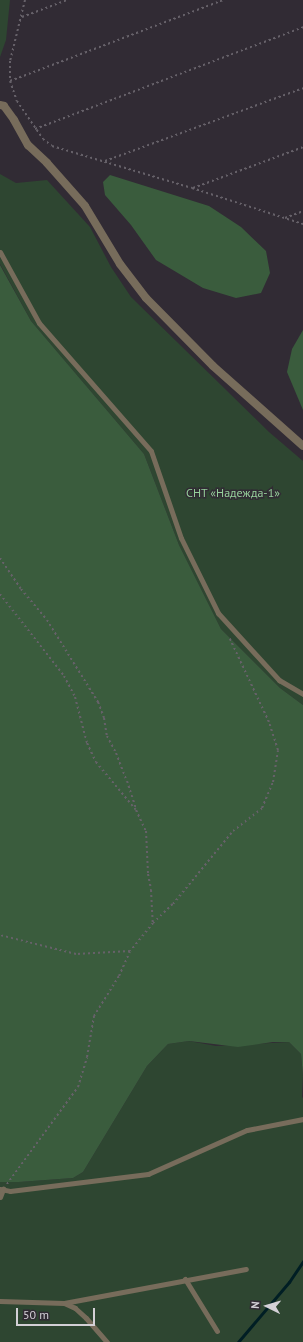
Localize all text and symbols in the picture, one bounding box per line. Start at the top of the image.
park label: СНТ «Надежда-1» [186,486,280,500]
north arrow [247,1286,287,1326]
scale bar [18,1300,97,1326]
text: N [248,1301,262,1309]
text: 50 m [23,1307,49,1322]

